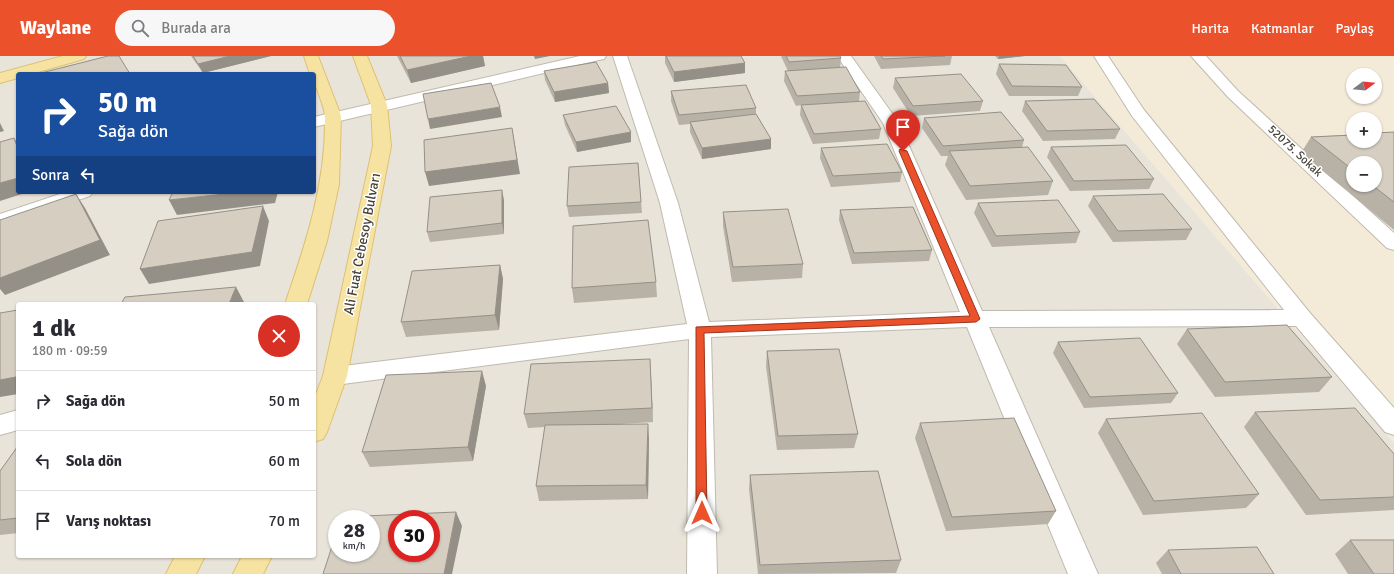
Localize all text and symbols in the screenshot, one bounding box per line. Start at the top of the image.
search box [115,10,395,46]
text: Waylane [20,16,91,40]
icon: search [129,17,151,39]
text: Burada ara [161,19,231,37]
text: Harita [1191,20,1229,37]
text: Katmanlar [1251,20,1314,37]
text: Paylaş [1336,20,1374,37]
north arrow [1346,68,1382,104]
map controls [1346,68,1382,192]
text: 50 m [98,86,157,120]
icon: right [32,88,84,140]
pin [886,110,920,151]
button: + [1346,112,1382,148]
icon: arrive [892,116,914,138]
text: Sağa dön [98,120,168,142]
street label: 52075. Sokak [1265,122,1325,180]
button: − [1346,156,1382,192]
icon: left [77,164,99,186]
text: Sonra [32,166,69,184]
street label: Ali Fuat Cebesoy Bulvarı [340,172,384,316]
text: 1 dk [32,313,76,343]
button: close [258,315,300,357]
text: 180 m · 09:59 [32,343,108,359]
icon: right [32,390,54,412]
text: Sağa dön [66,392,125,410]
text: 50 m [269,392,300,410]
icon: left [32,450,54,472]
text: Sola dön [66,452,122,470]
text: 60 m [269,452,300,470]
position arrow [681,492,723,534]
icon: arrive [32,510,54,532]
speed limit sign: 30 [388,510,440,562]
text: Varış noktası [66,512,151,530]
text: 70 m [269,512,300,530]
text: 28 [343,518,365,543]
text: km/h [343,540,365,552]

